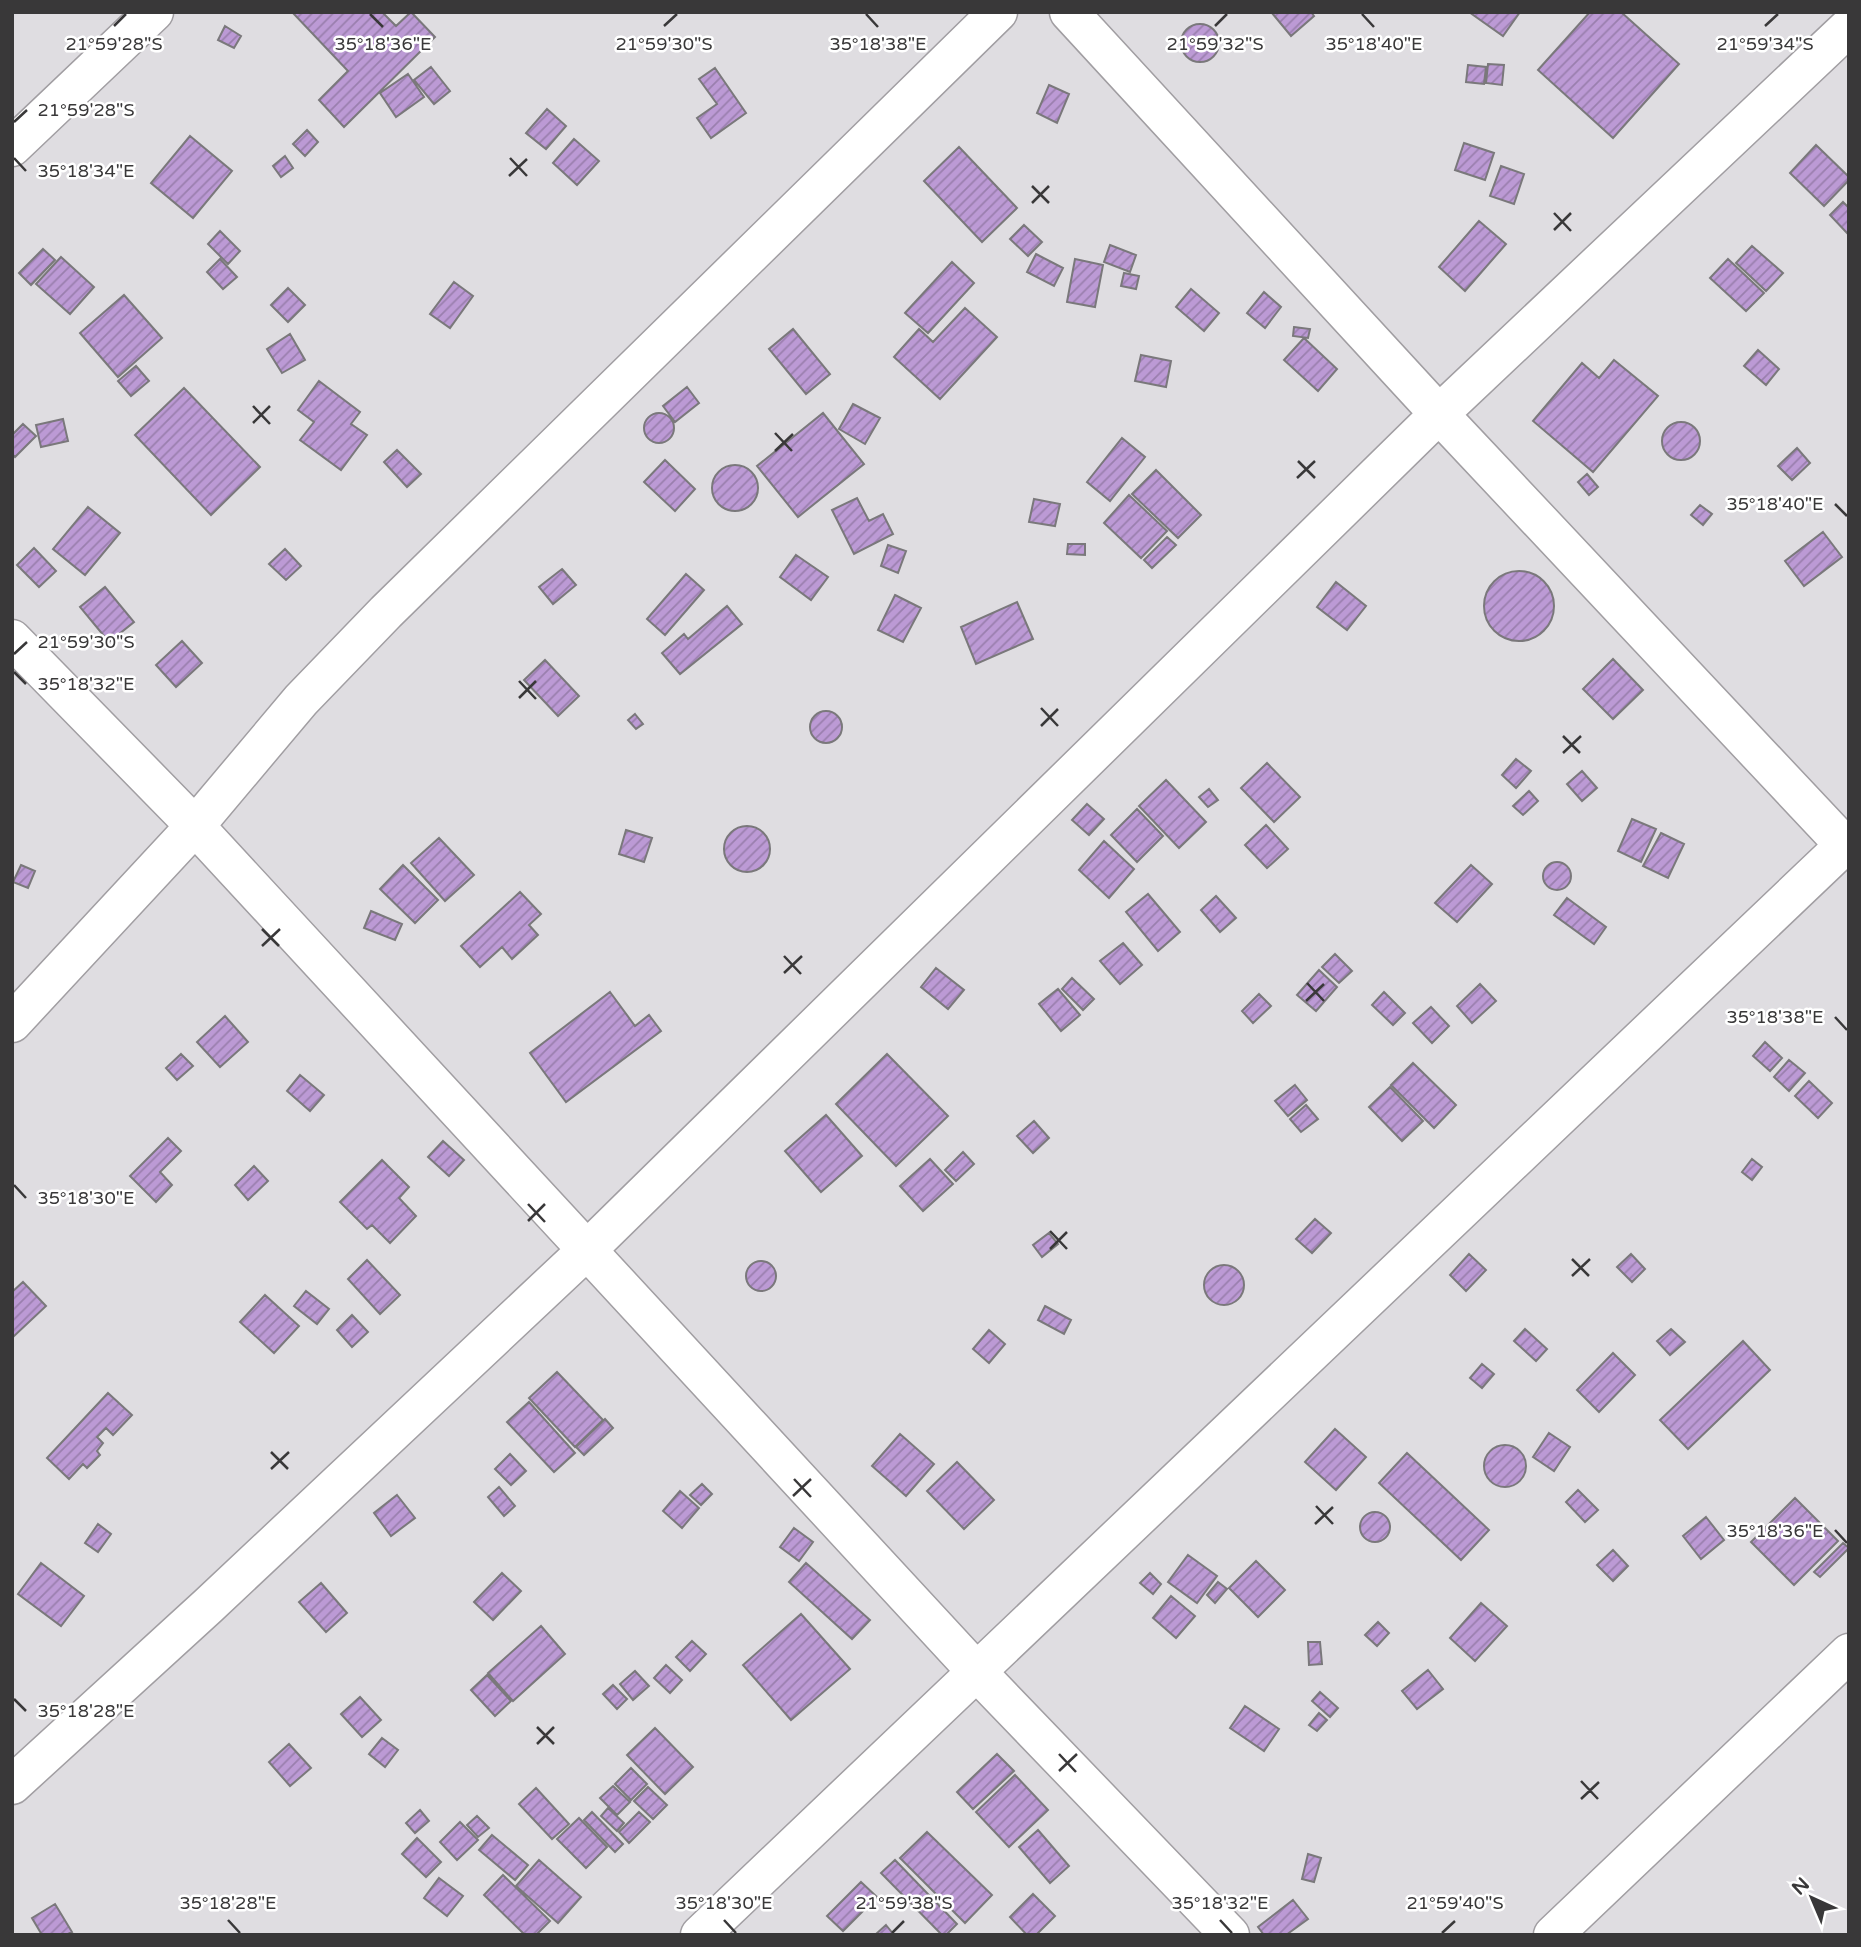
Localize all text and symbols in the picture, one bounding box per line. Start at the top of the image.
text: 21°59'28"S [65,33,163,55]
text: 35°18'36"E [334,33,432,55]
text: 21°59'30"S [615,33,713,55]
text: 35°18'38"E [829,33,927,55]
text: 21°59'32"S [1166,33,1264,55]
text: 35°18'40"E [1325,33,1423,55]
text: 21°59'34"S [1716,33,1814,55]
text: 21°59'28"S [37,99,135,121]
text: 35°18'34"E [37,160,135,182]
text: 35°18'40"E [1726,493,1824,515]
text: 21°59'30"S [37,631,135,653]
text: 35°18'32"E [37,673,135,695]
text: 35°18'38"E [1726,1006,1824,1028]
text: 35°18'30"E [37,1187,135,1209]
text: 35°18'36"E [1726,1520,1824,1542]
text: 35°18'28"E [37,1700,135,1722]
north arrow [1777,1863,1847,1933]
text: N [1788,1873,1814,1900]
text: 35°18'28"E [179,1892,277,1914]
text: 35°18'30"E [675,1892,773,1914]
text: 21°59'38"S [855,1892,953,1914]
text: 35°18'32"E [1171,1892,1269,1914]
text: 21°59'40"S [1406,1892,1504,1914]

